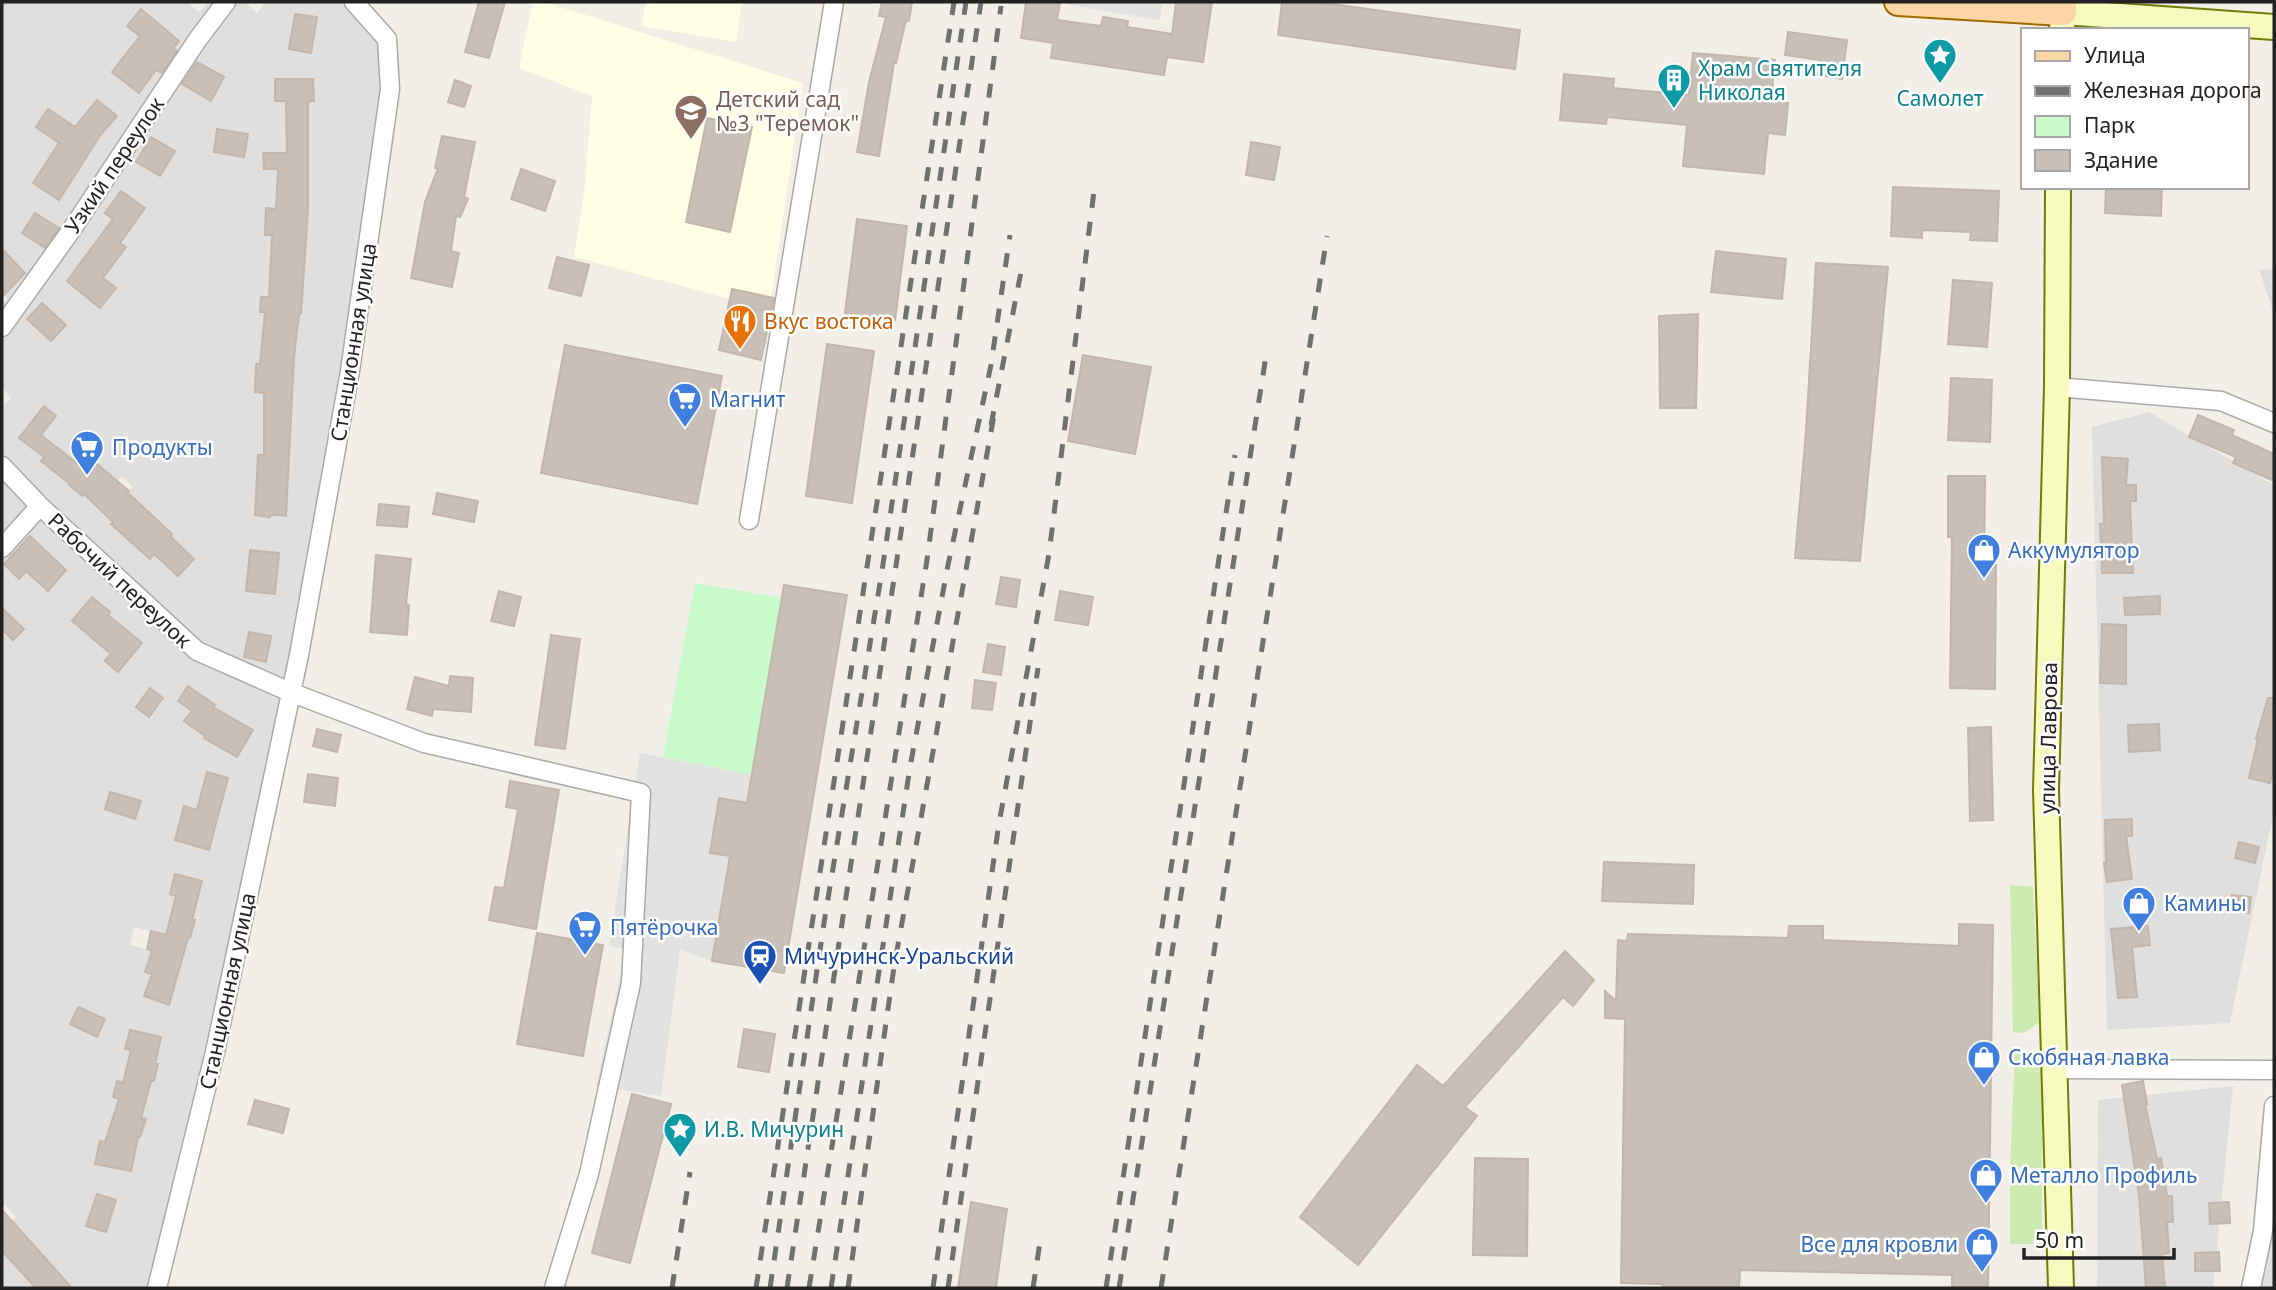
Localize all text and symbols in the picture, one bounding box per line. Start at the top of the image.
legend [2021,28,2248,189]
place icon: Самолет [1921,36,1959,85]
text: Улица [2084,41,2146,69]
place label: Храм Святителя Николая [1698,54,1862,106]
building icon: Храм Святителя Николая [1655,61,1693,110]
text: Железная дорога [2084,76,2262,104]
place label: Самолет [1896,84,1984,112]
place label: Детский сад №3 "Теремок" [716,85,859,137]
street label: Узкий переулок [58,91,170,239]
school or university icon: Детский сад №3 "Теремок" [672,92,710,141]
text: Парк [2084,111,2135,139]
text: Здание [2084,146,2158,174]
street label: Станционная улица [323,241,383,443]
restaurant icon: Вкус востока [721,302,759,351]
place label: Вкус востока [764,307,894,335]
supermarket icon: Магнит [666,380,704,429]
place label: Магнит [710,385,786,413]
supermarket icon: Продукты [68,428,106,477]
place label: Продукты [112,433,213,461]
street label: Рабочий переулок [42,506,198,654]
shop icon: Аккумулятор [1965,531,2003,580]
place label: Аккумулятор [2008,536,2139,564]
street label: улица Лаврова [2033,662,2063,814]
shop icon: Камины [2120,884,2158,933]
place label: Камины [2164,889,2247,917]
street label: Станционная улица [192,890,262,1092]
supermarket icon: Пятёрочка [566,908,604,957]
place label: Пятёрочка [610,913,718,941]
station icon: Мичуринск-Уральский [741,937,779,986]
place label: Мичуринск-Уральский [784,942,1014,970]
shop icon: Скобяная лавка [1965,1038,2003,1087]
place label: Скобяная лавка [2008,1043,2170,1071]
place icon: И.В. Мичурин [661,1110,699,1159]
place label: И.В. Мичурин [704,1115,844,1143]
shop icon: Металло Профиль [1967,1156,2005,1205]
place label: Металло Профиль [2010,1161,2197,1189]
scale bar [2024,1216,2174,1260]
shop icon: Все для кровли [1963,1225,2001,1274]
text: 50 m [2035,1226,2084,1254]
place label: Все для кровли [1800,1230,1958,1258]

